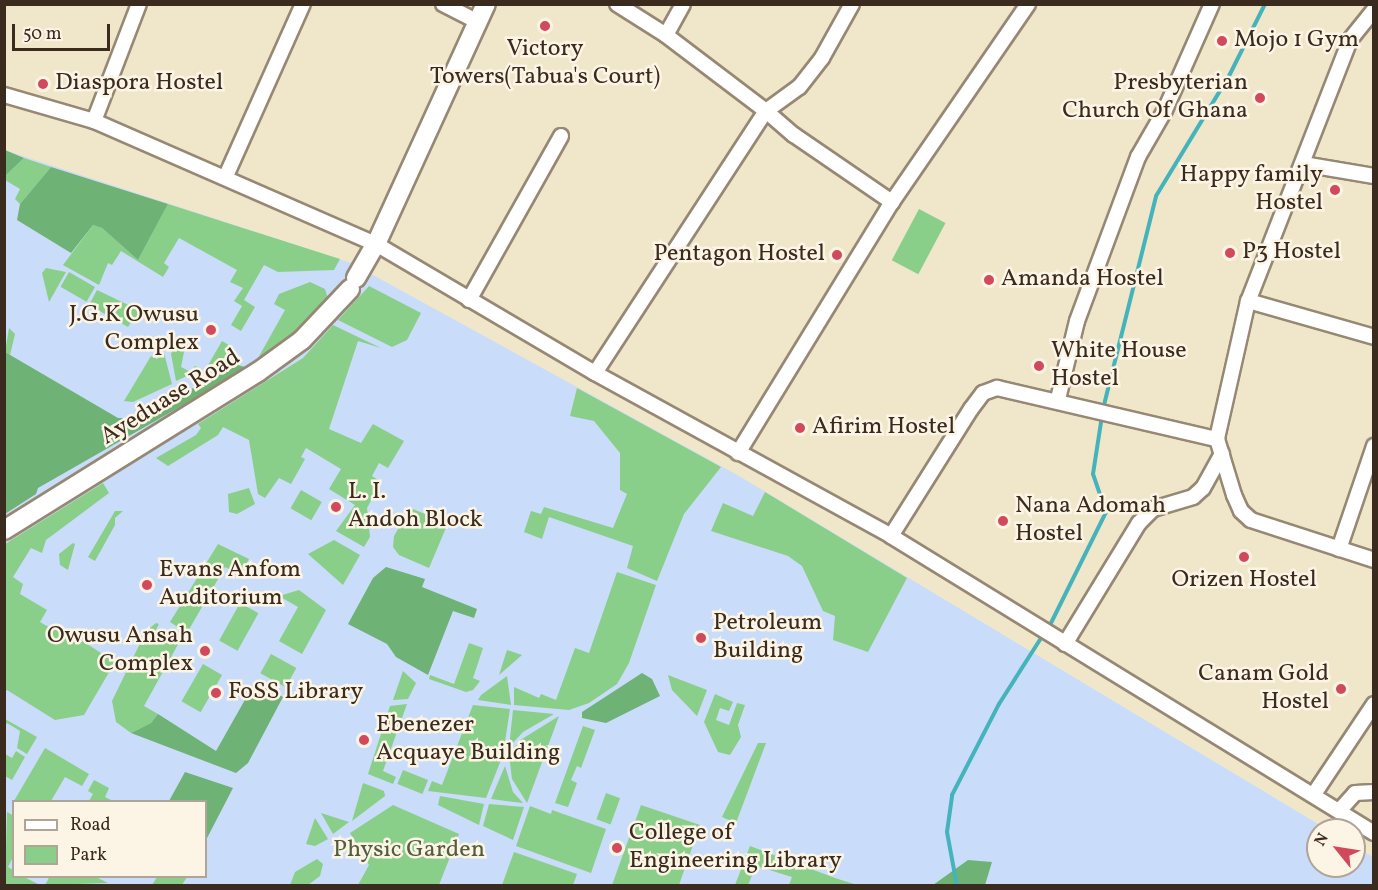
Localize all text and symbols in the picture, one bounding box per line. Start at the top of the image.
scale bar [15,12,112,50]
marker: Victory Towers(Tabua's Court) [538,19,552,33]
text: 50 m [23,22,62,47]
place label: Mojo 1 Gym [1234,27,1359,55]
marker: Mojo 1 Gym [1215,34,1229,48]
place label: Victory Towers(Tabua's Court) [430,36,660,92]
place label: Diaspora Hostel [55,70,223,98]
place label: Presbyterian Church Of Ghana [1065,70,1248,126]
marker: Diaspora Hostel [36,77,50,91]
marker: Presbyterian Church Of Ghana [1253,91,1267,105]
place label: Happy family Hostel [1179,162,1323,218]
marker: Happy family Hostel [1328,183,1342,197]
place label: P3 Hostel [1242,239,1341,267]
place label: Pentagon Hostel [653,241,825,269]
marker: P3 Hostel [1223,246,1237,260]
marker: Pentagon Hostel [830,248,844,262]
place label: Amanda Hostel [1001,266,1164,294]
marker: Amanda Hostel [982,273,996,287]
place label: J.G.K Owusu Complex [69,302,199,358]
marker: J.G.K Owusu Complex [204,323,218,337]
place label: White House Hostel [1051,338,1187,394]
street label: Ayeduase Road [96,344,246,452]
marker: White House Hostel [1032,359,1046,373]
place label: Afirim Hostel [812,414,955,442]
marker: Afirim Hostel [793,421,807,435]
place label: L. I. Andoh Block [348,479,482,535]
place label: Nana Adomah Hostel [1015,493,1166,549]
marker: L. I. Andoh Block [329,500,343,514]
marker: Nana Adomah Hostel [996,514,1010,528]
marker: Orizen Hostel [1237,550,1251,564]
place label: Evans Anfom Auditorium [159,557,301,613]
place label: Orizen Hostel [1171,567,1317,595]
marker: Evans Anfom Auditorium [140,578,154,592]
place label: Petroleum Building [713,610,822,666]
place label: Owusu Ansah Complex [47,623,193,679]
marker: Petroleum Building [694,631,708,645]
marker: Owusu Ansah Complex [198,644,212,658]
place label: Canam Gold Hostel [1198,661,1329,717]
place label: FoSS Library [228,679,363,707]
marker: Canam Gold Hostel [1334,682,1348,696]
marker: FoSS Library [209,686,223,700]
place label: Ebenezer Acquaye Building [376,712,560,768]
marker: Ebenezer Acquaye Building [357,733,371,747]
legend [12,800,207,878]
text: Road [70,813,111,838]
north arrow [1306,818,1366,878]
place label: College of Engineering Library [629,820,842,876]
text: N [1310,829,1335,851]
park label: Physic Garden [333,837,485,865]
marker: College of Engineering Library [610,841,624,855]
text: Park [70,843,107,868]

